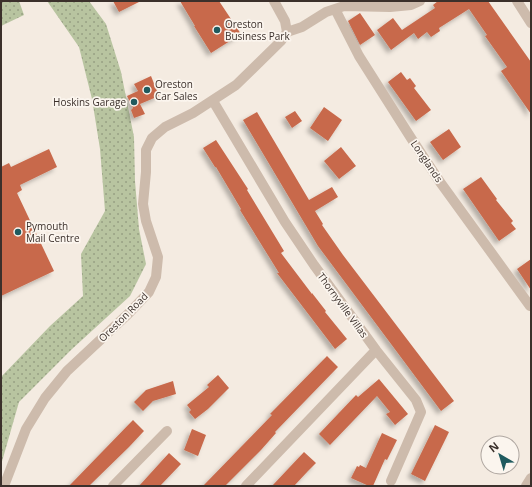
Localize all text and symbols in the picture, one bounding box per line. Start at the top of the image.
place label: Oreston Business Park [225,17,290,43]
marker: Oreston Business Park [212,25,222,35]
place label: Oreston Car Sales [155,77,198,103]
marker: Oreston Car Sales [142,85,152,95]
place label: Hoskins Garage [53,95,126,109]
marker: Hoskins Garage [129,97,139,107]
street label: Longlands [408,137,446,185]
place label: Pymouth Mail Centre [26,219,80,245]
marker: Pymouth Mail Centre [13,227,23,237]
street label: Thornyville Villas [315,270,372,341]
street label: Oreston Road [95,289,151,345]
north arrow [480,435,520,475]
text: N [485,438,502,455]

